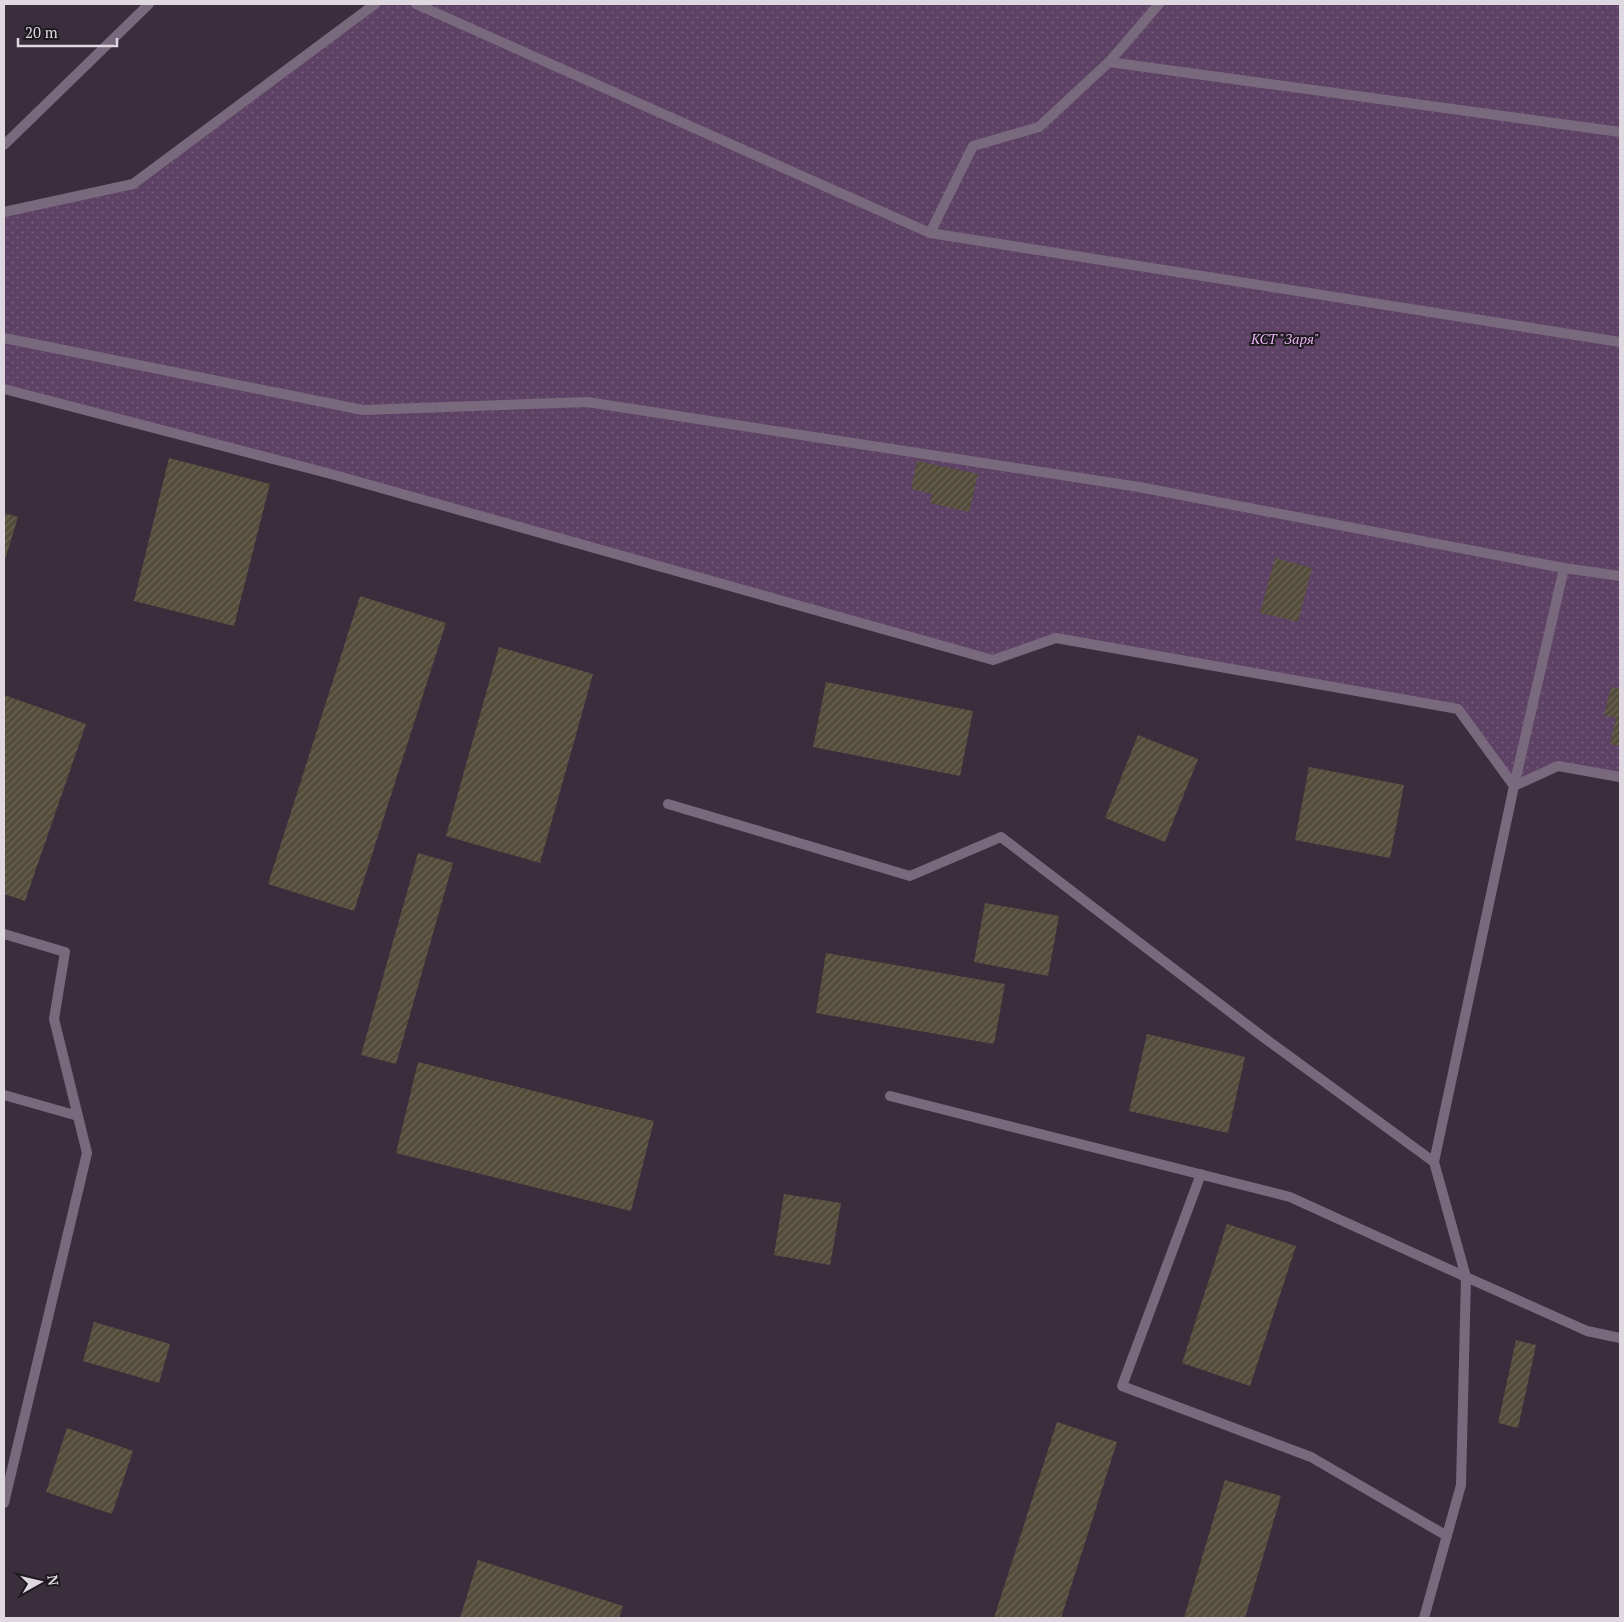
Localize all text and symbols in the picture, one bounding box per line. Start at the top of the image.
scale bar [18,15,116,47]
text: 20 m [25,22,58,42]
park label: КСТ "Заря" [1250,329,1319,348]
north arrow [15,1557,65,1607]
text: N [43,1574,64,1587]

